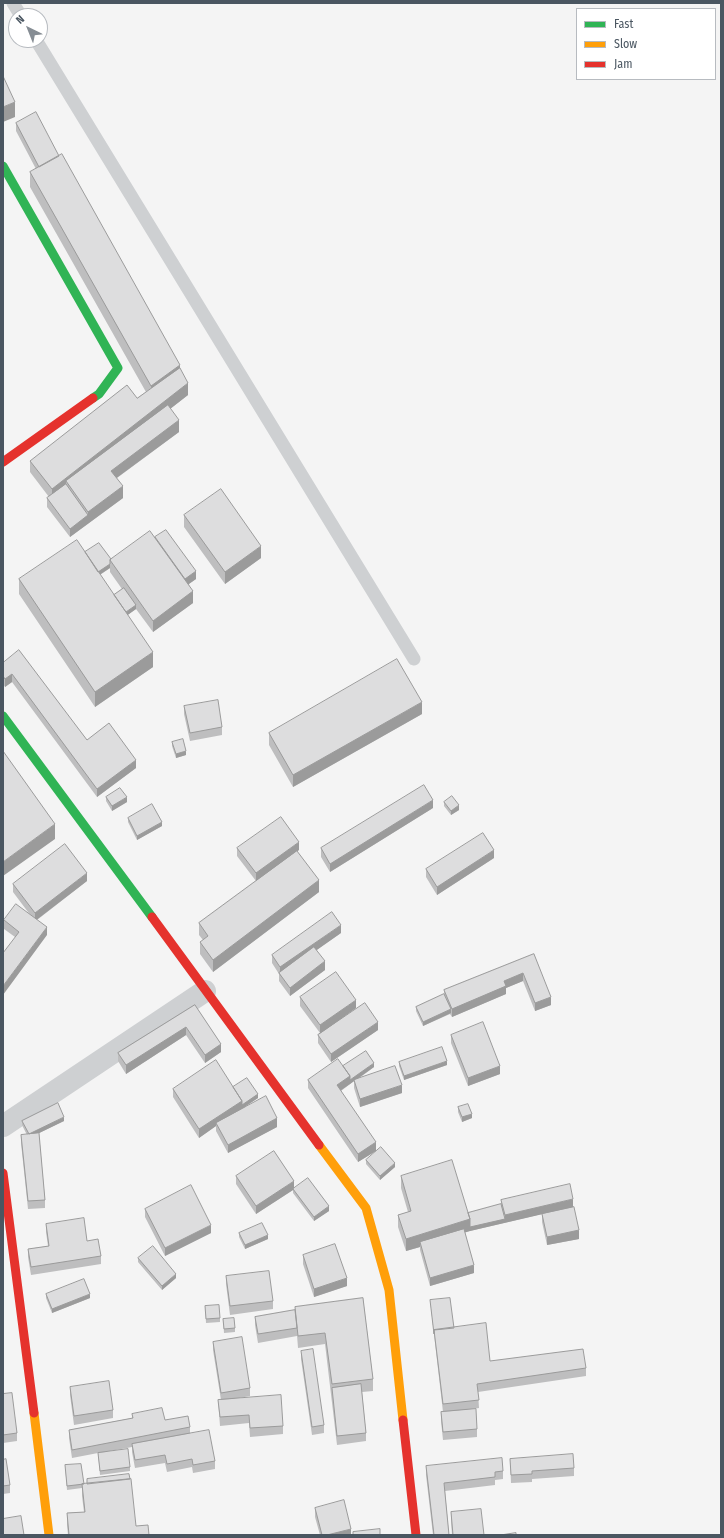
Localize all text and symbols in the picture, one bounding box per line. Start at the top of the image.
north arrow [8,8,48,48]
legend [576,8,716,80]
text: N [13,13,27,27]
text: Fast [614,17,633,31]
text: Slow [614,37,637,51]
text: Jam [614,57,632,71]

